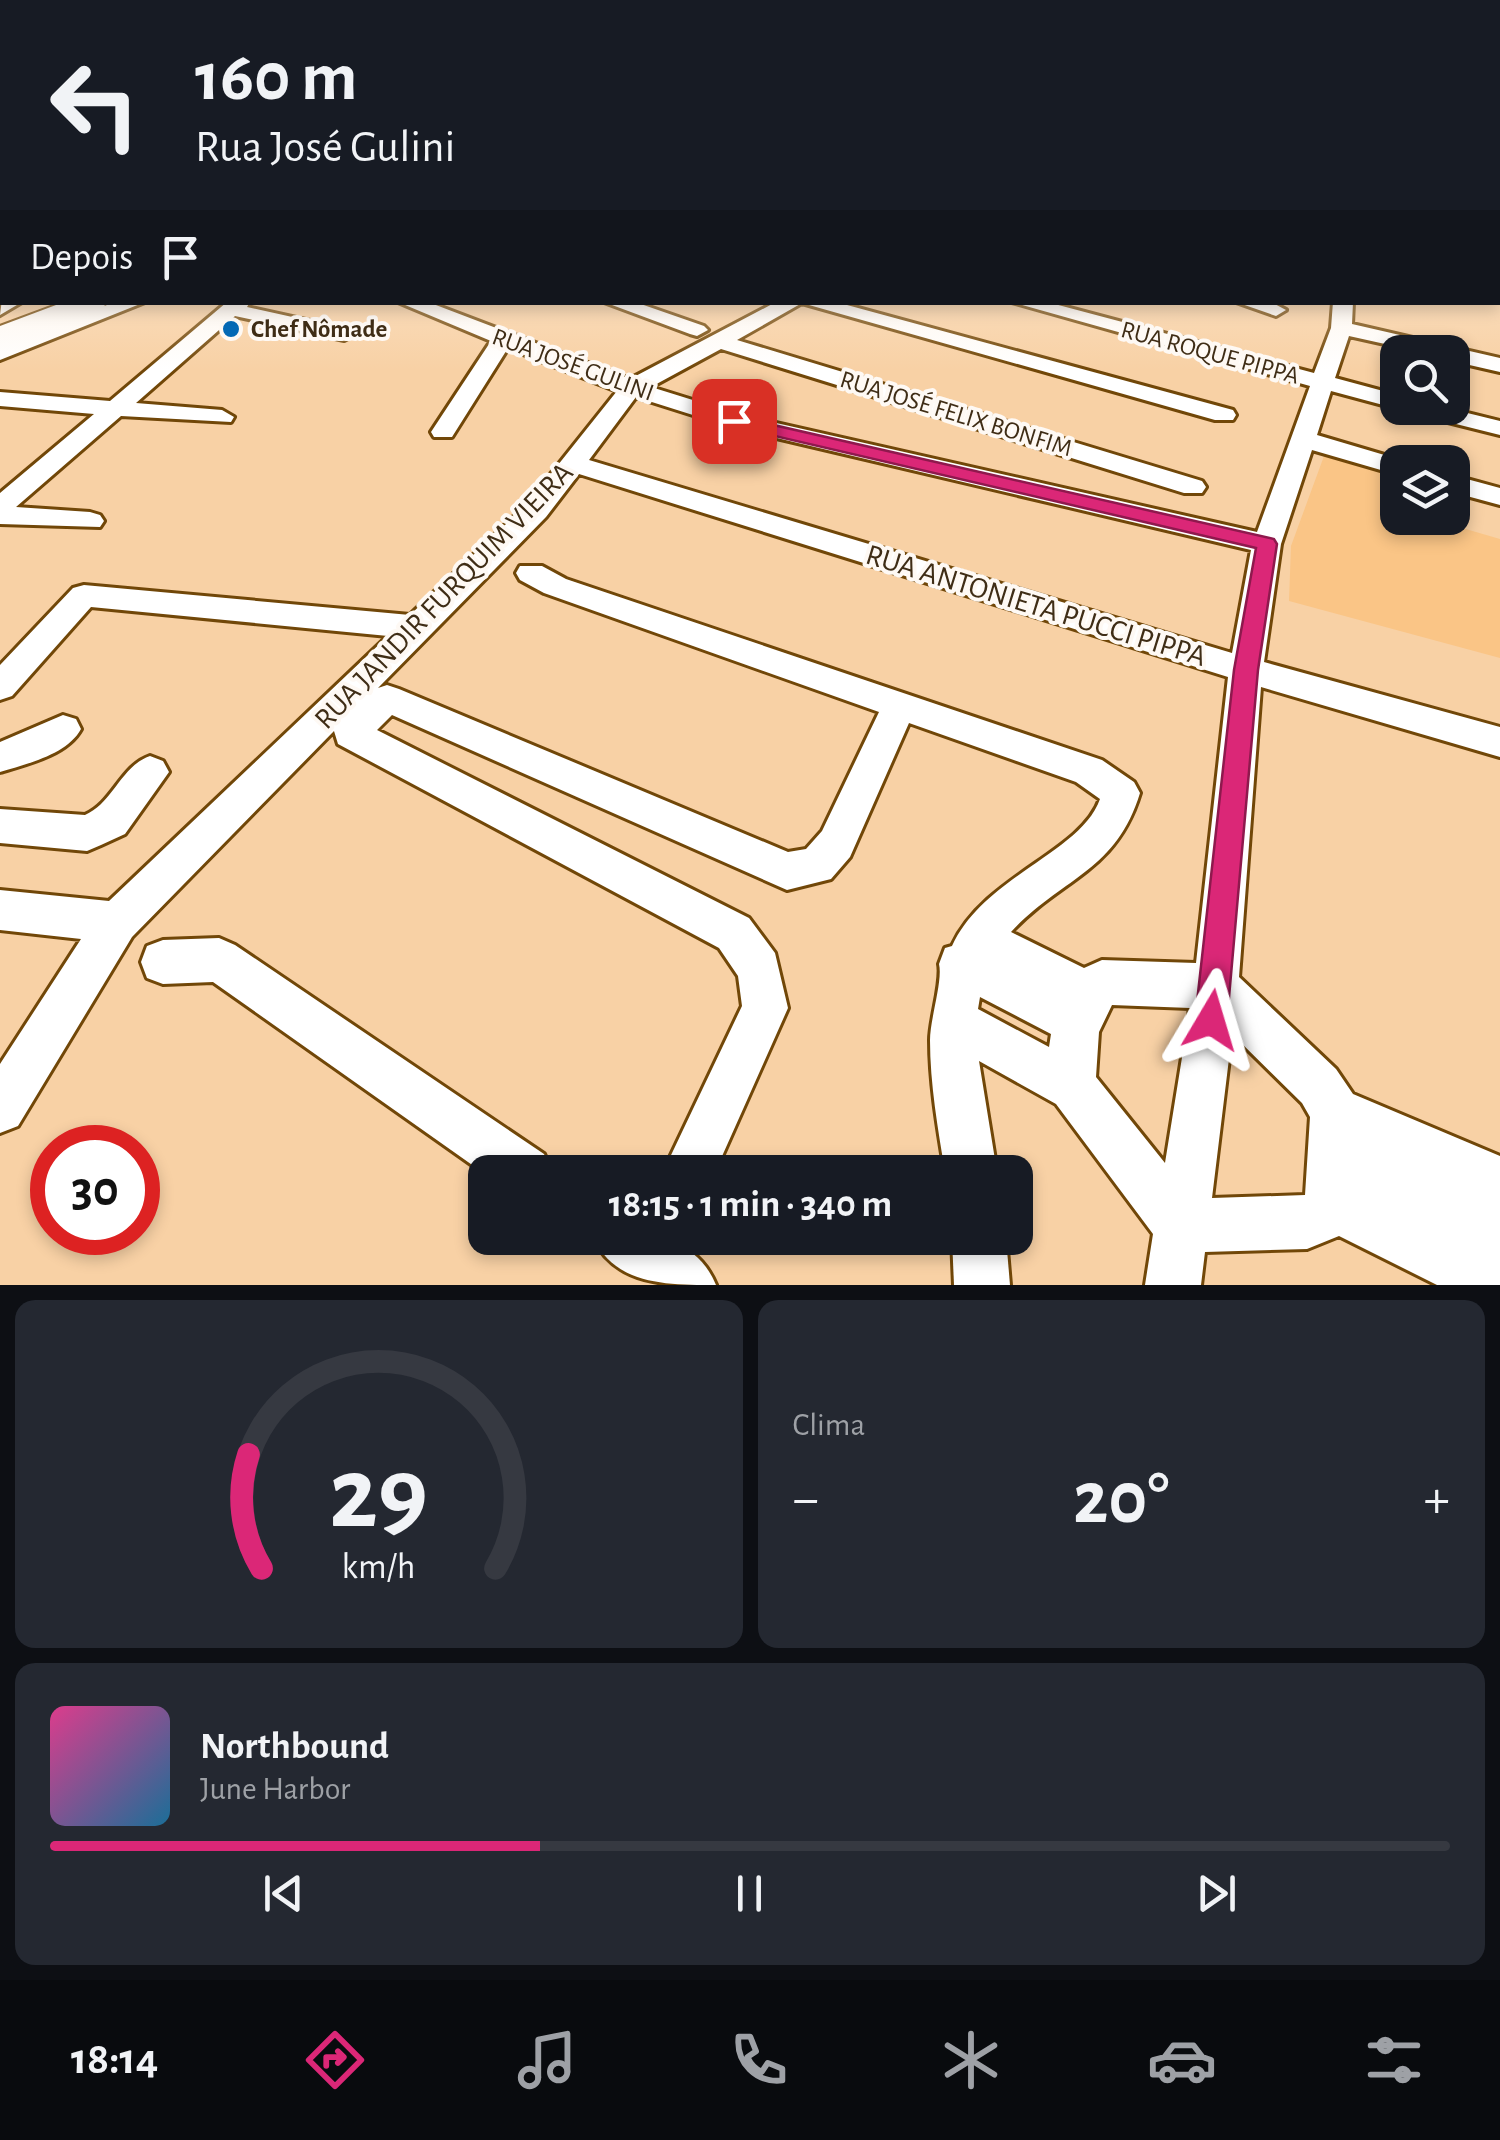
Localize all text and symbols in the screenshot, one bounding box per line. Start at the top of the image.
icon: left [30,40,160,170]
text: 160 m [195,43,358,113]
text: Rua José Gulini [195,125,455,170]
icon: arrive [153,230,208,285]
text: Depois [30,239,133,277]
place label: Chef Nômade [251,317,388,342]
street label: RUA ROQUE PIPPA [1118,317,1302,389]
marker: Chef Nômade [220,318,242,340]
street label: RUA JOSÉ GULINI [489,321,658,406]
map controls [1380,335,1470,535]
button: search [1380,335,1470,425]
street label: RUA JOSÉ FELIX BONFIM [837,364,1076,461]
pin [692,379,777,464]
icon: arrive [707,394,762,449]
button: layers [1380,445,1470,535]
street label: RUA JANDIR FURQUIM VIEIRA [309,457,579,735]
street label: RUA ANTONIETA PUCCI PIPPA [862,540,1210,672]
position arrow [1159,968,1263,1072]
speed limit sign: 30 [30,1125,160,1255]
text: 18:15 · 1 min · 340 m [609,1186,892,1224]
text: Clima [793,1409,865,1441]
text: 29 [329,1443,428,1547]
text: 20° [1073,1462,1169,1537]
text: − [793,1472,819,1527]
text: + [1424,1472,1450,1527]
text: km/h [342,1549,416,1585]
text: Northbound [200,1728,389,1766]
text: June Harbor [200,1773,350,1805]
icon: previous [256,1866,311,1921]
icon: pause [722,1866,777,1921]
icon: next [1189,1866,1244,1921]
icon: directions [300,2025,370,2095]
icon: music [512,2025,582,2095]
icon: phone [724,2025,794,2095]
icon: climate [936,2025,1006,2095]
icon: car [1147,2025,1217,2095]
icon: filters [1359,2025,1429,2095]
text: 18:14 [71,2037,158,2082]

